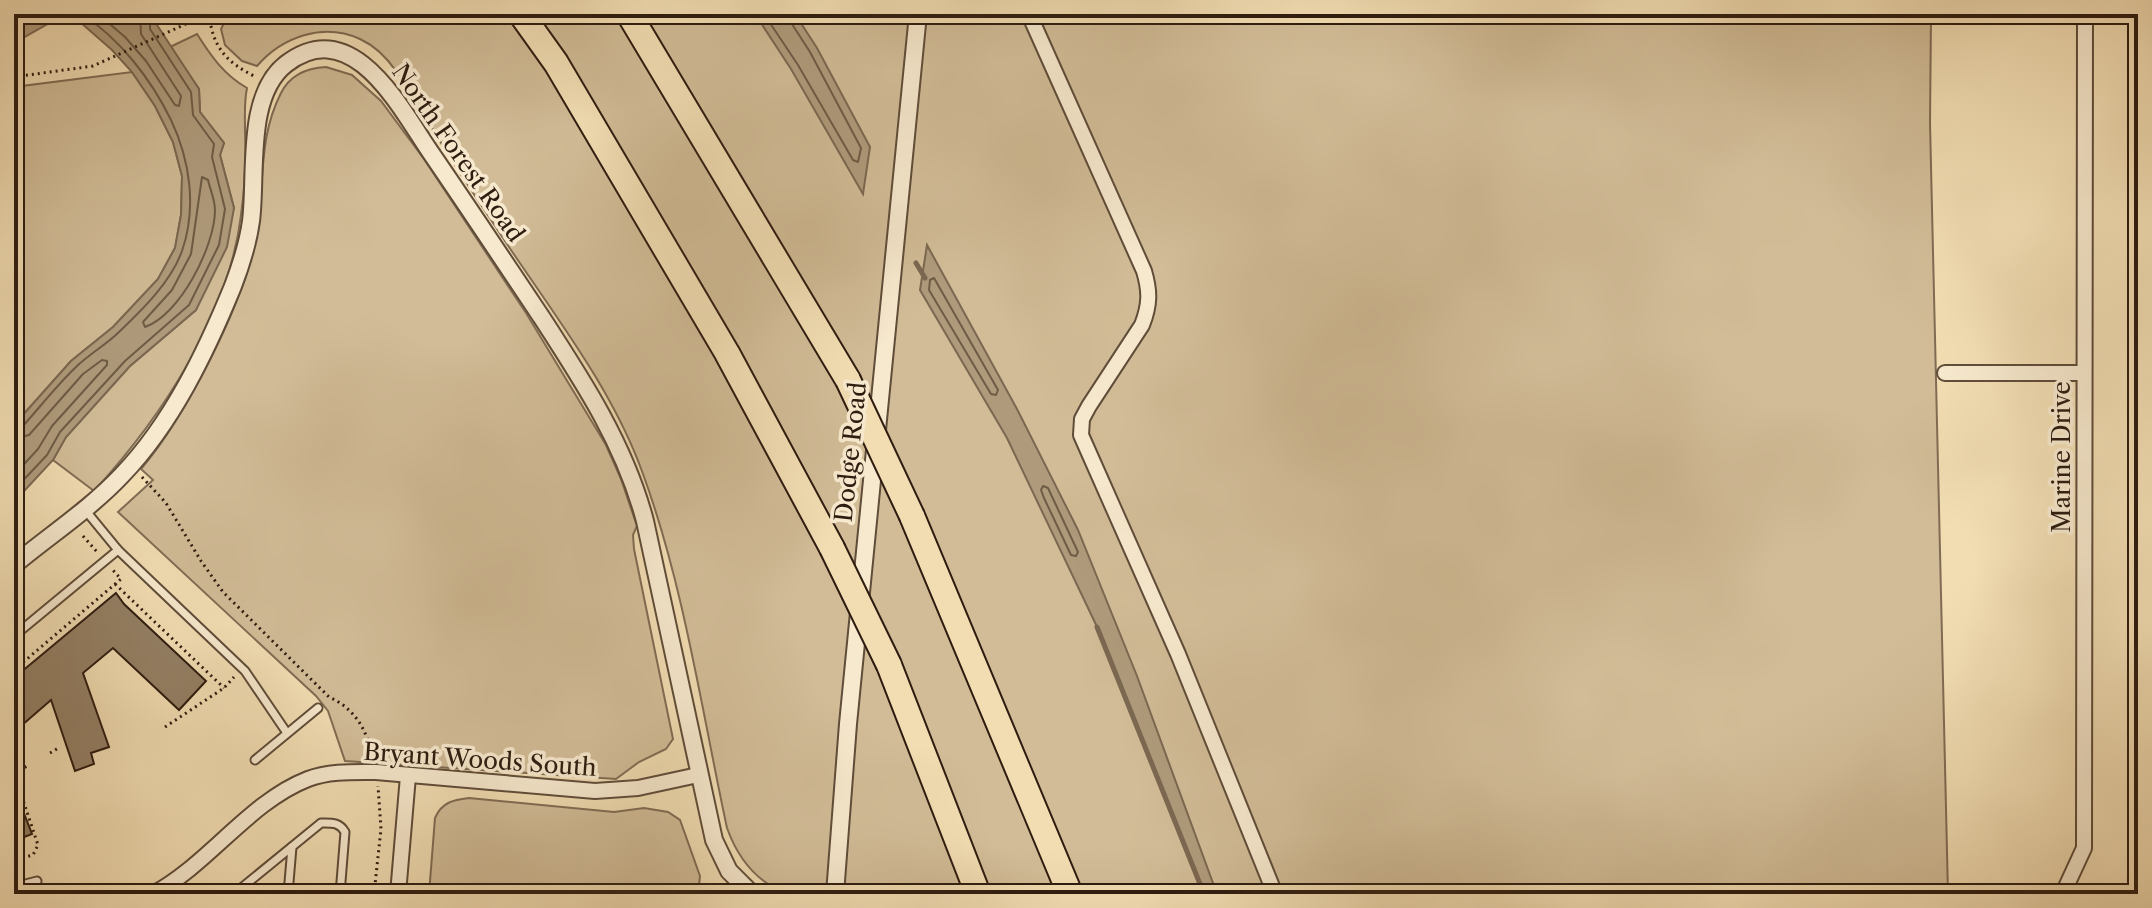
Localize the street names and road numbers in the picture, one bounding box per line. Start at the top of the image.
street label: North Forest Road [386,58,531,248]
street label: Dodge Road [829,380,872,523]
street label: Marine Drive [2047,381,2076,533]
street label: Bryant Woods South [362,737,598,782]

